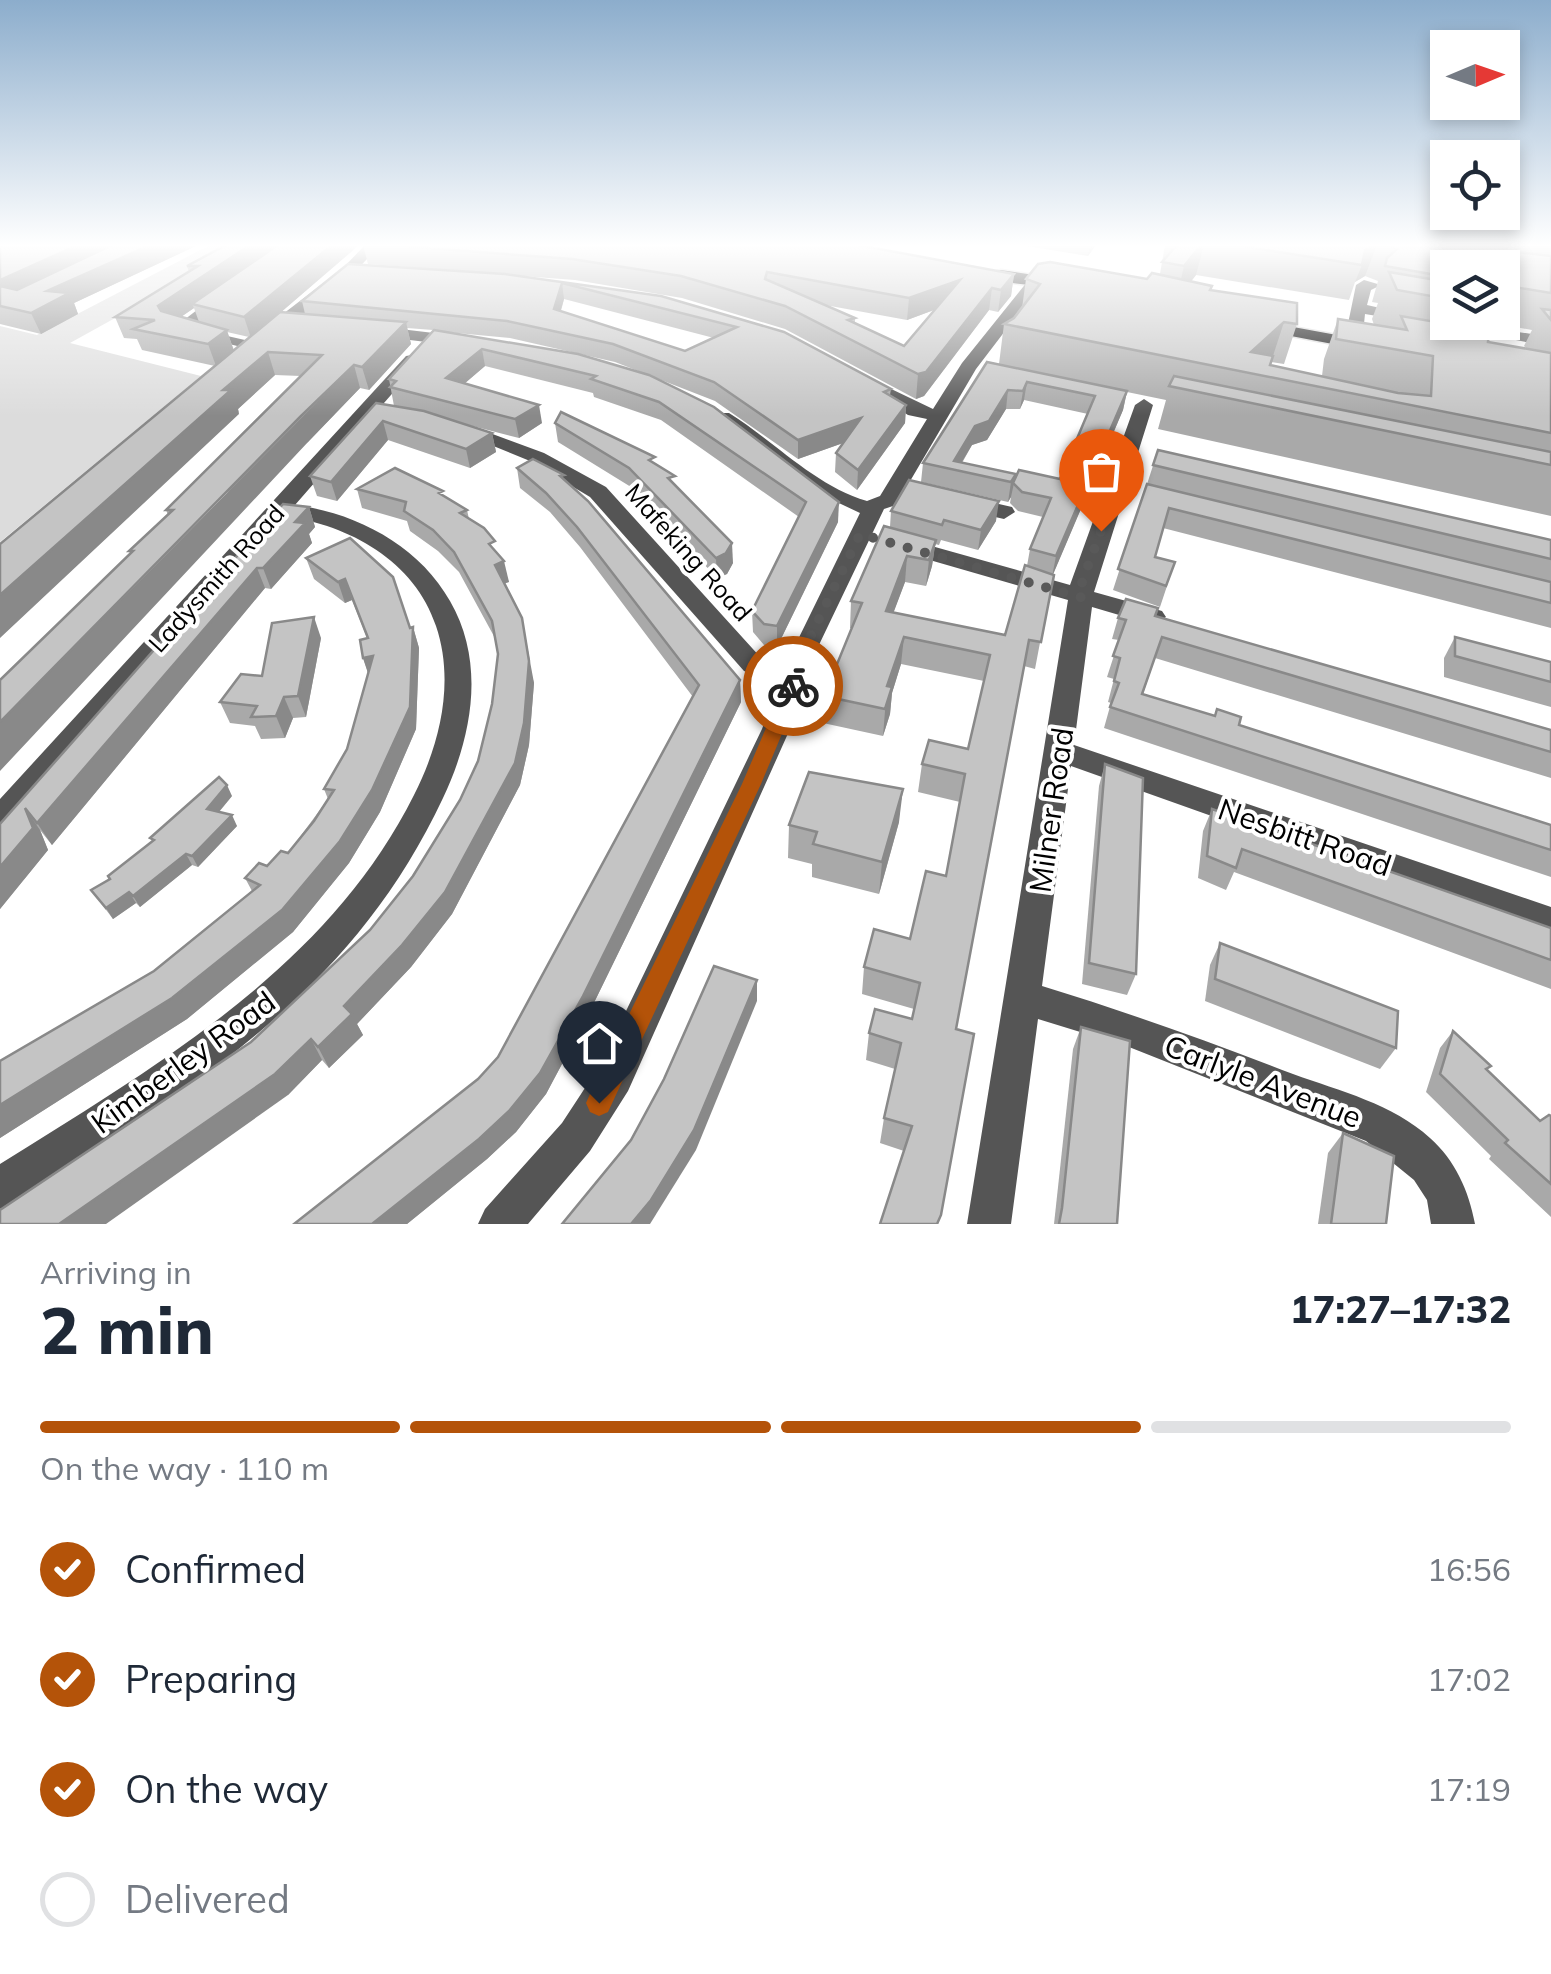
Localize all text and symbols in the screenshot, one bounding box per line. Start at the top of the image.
north arrow [1430,30,1520,120]
map controls [1430,30,1520,340]
button: locate [1430,140,1520,230]
button: layers [1430,250,1520,340]
pin [1059,429,1144,532]
icon: bag [1074,444,1129,499]
street label: Mafeking Road [619,477,759,627]
street label: Ladysmith Road [142,498,290,658]
courier [743,636,843,736]
icon: bike [766,659,821,714]
street label: Milner Road [1021,725,1081,895]
street label: Nesbitt Road [1213,790,1397,884]
street label: Kimberley Road [84,982,282,1142]
pin [557,1001,642,1104]
icon: home [572,1016,627,1071]
street label: Carlyle Avenue [1159,1026,1367,1136]
text: Arriving in [40,1252,192,1292]
text: 17:27–17:32 [1290,1285,1511,1333]
text: 2 min [40,1289,214,1370]
text: On the way · 110 m [40,1448,329,1488]
icon: check [40,1542,95,1597]
text: Confirmed [125,1545,306,1593]
text: 16:56 [1427,1549,1511,1589]
icon: check [40,1652,95,1707]
text: Preparing [125,1655,297,1703]
text: 17:02 [1427,1659,1511,1699]
icon: check [40,1762,95,1817]
text: On the way [125,1765,328,1813]
text: 17:19 [1427,1769,1511,1809]
text: Delivered [125,1875,290,1923]

